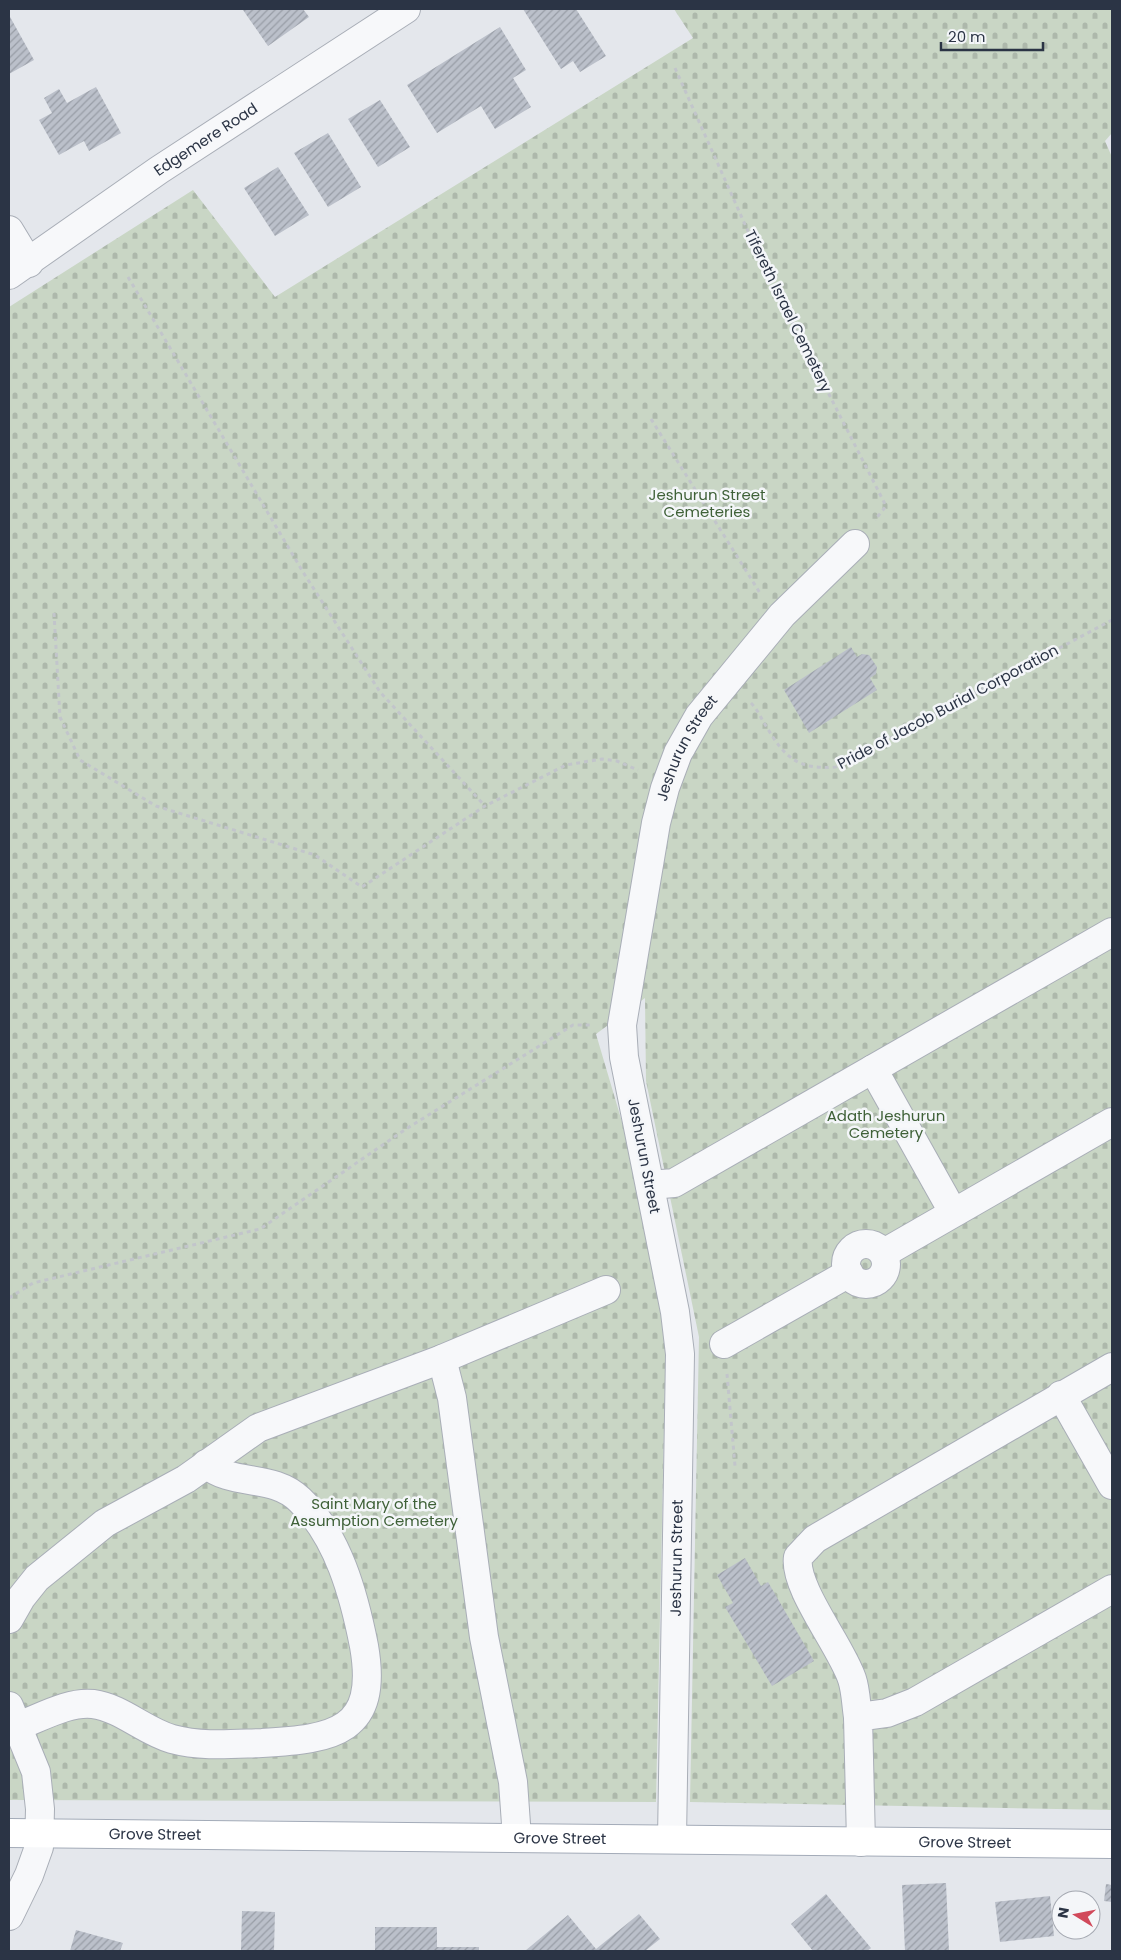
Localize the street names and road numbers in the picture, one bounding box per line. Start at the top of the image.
street label: Edgemere Road [149,97,262,181]
street label: Tifereth Israel Cemetery [740,226,837,396]
street label: Pride of Jacob Burial Corporation [834,639,1062,774]
street label: Jeshurun Street [651,690,722,803]
street label: Jeshurun Street [623,1096,666,1215]
street label: Jeshurun Street [665,1499,688,1617]
street label: Grove Street [109,1823,201,1845]
street label: Grove Street [514,1827,606,1849]
street label: Grove Street [919,1831,1011,1853]

